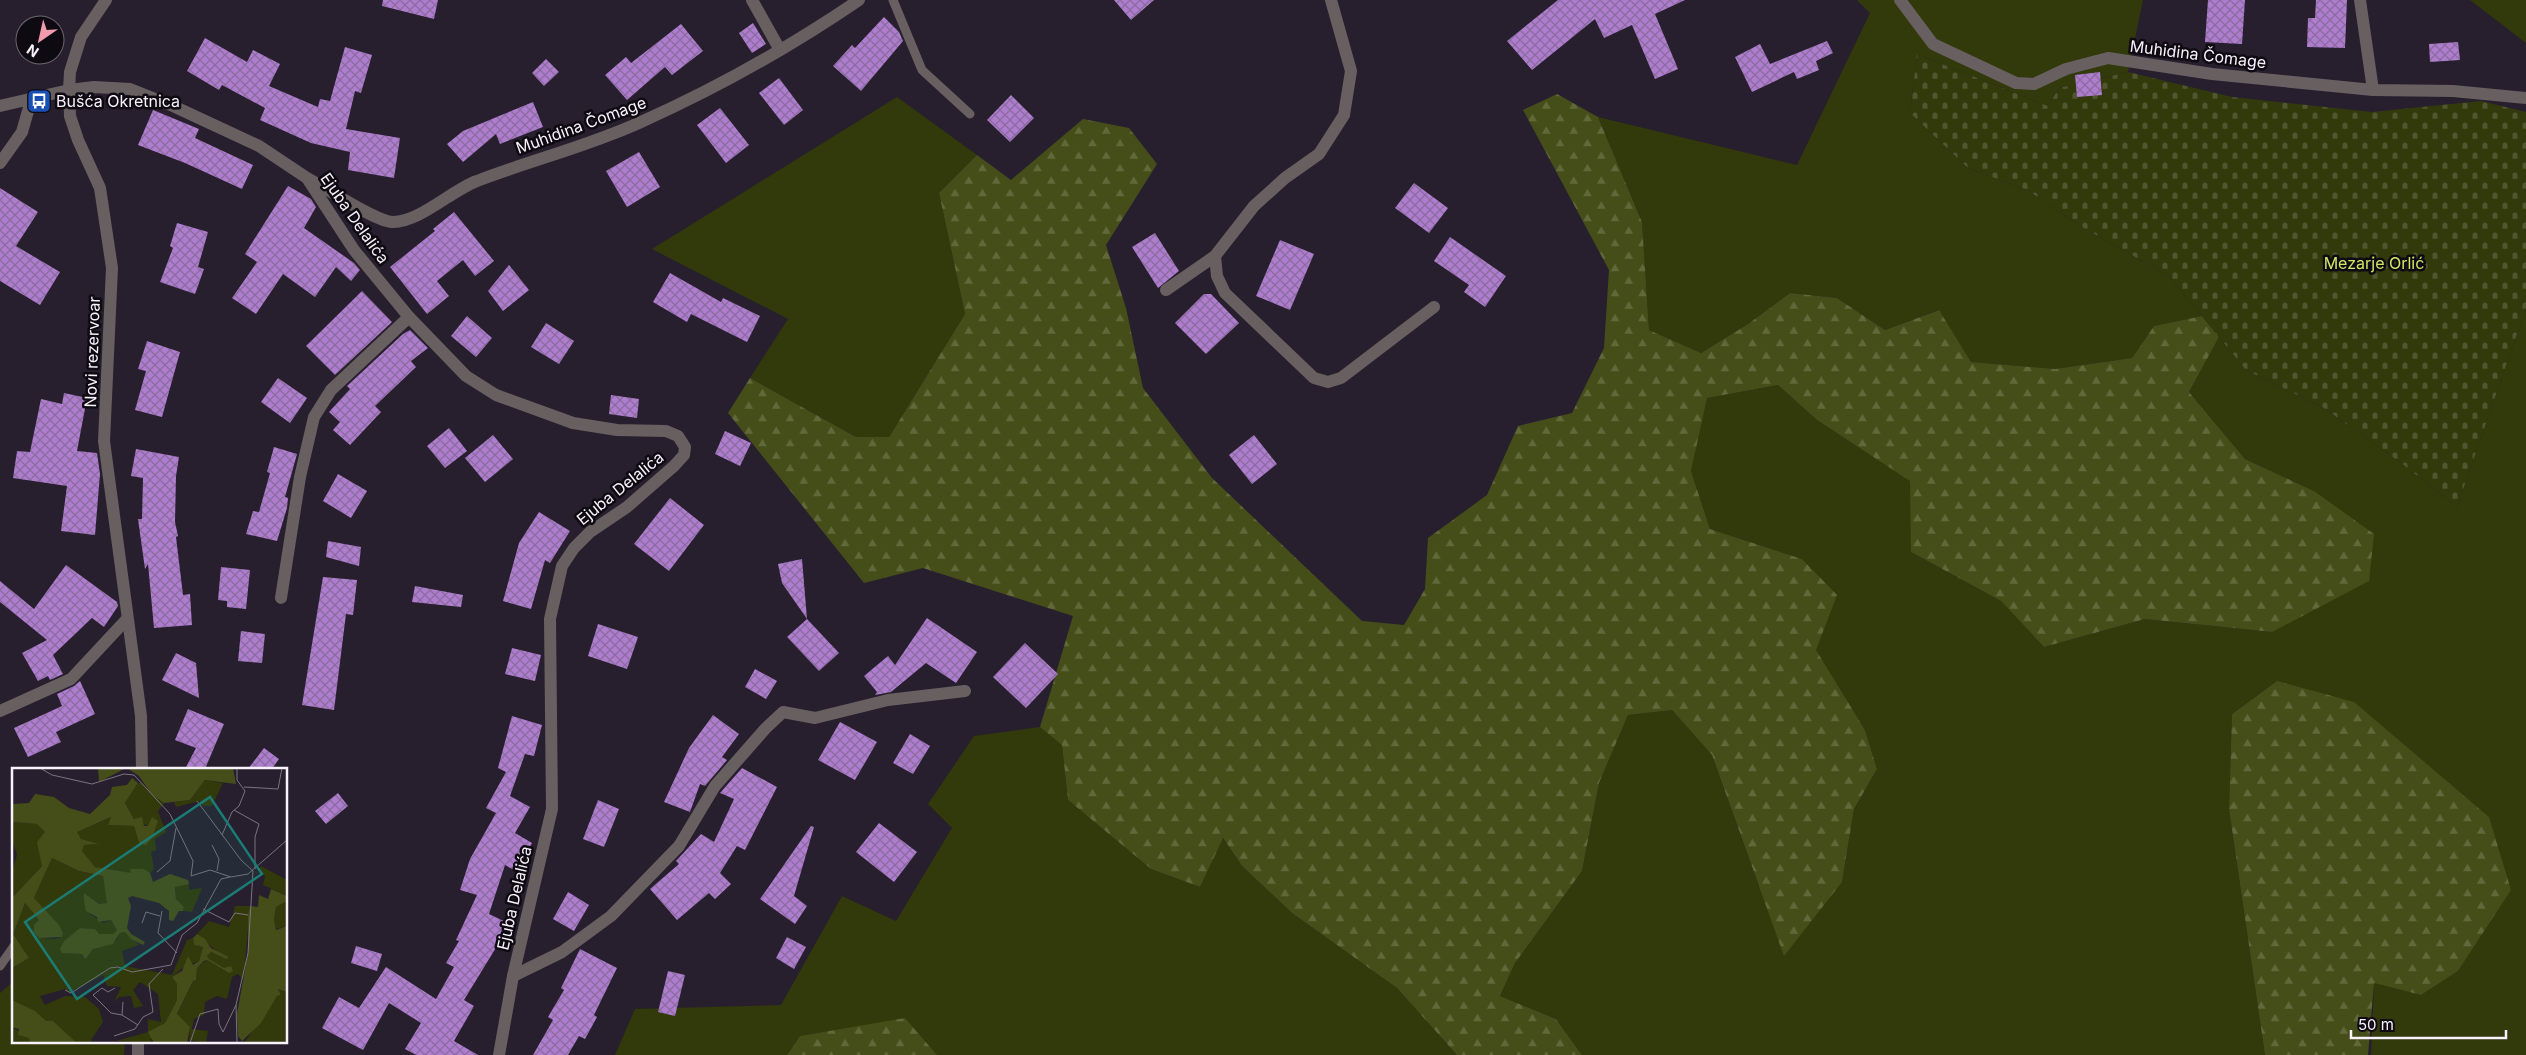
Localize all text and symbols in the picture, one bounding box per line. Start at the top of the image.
north arrow [15,15,65,65]
street label: Muhidina Čomage [2129,36,2267,72]
text: N [23,41,42,61]
bus stop icon: Bušća Okretnica [26,88,52,114]
place label: Bušća Okretnica [56,91,180,111]
street label: Muhidina Čomage [513,92,649,158]
street label: Ejuba Delalića [316,169,394,267]
park label: Mezarje Orlić [2324,253,2424,273]
street label: Novi rezervoar [80,296,104,408]
street label: Ejuba Delalića [572,447,668,529]
inset map [12,768,288,1042]
street label: Ejuba Delalića [492,844,536,952]
scale bar [2351,1008,2506,1040]
text: 50 m [2358,1015,2394,1034]

